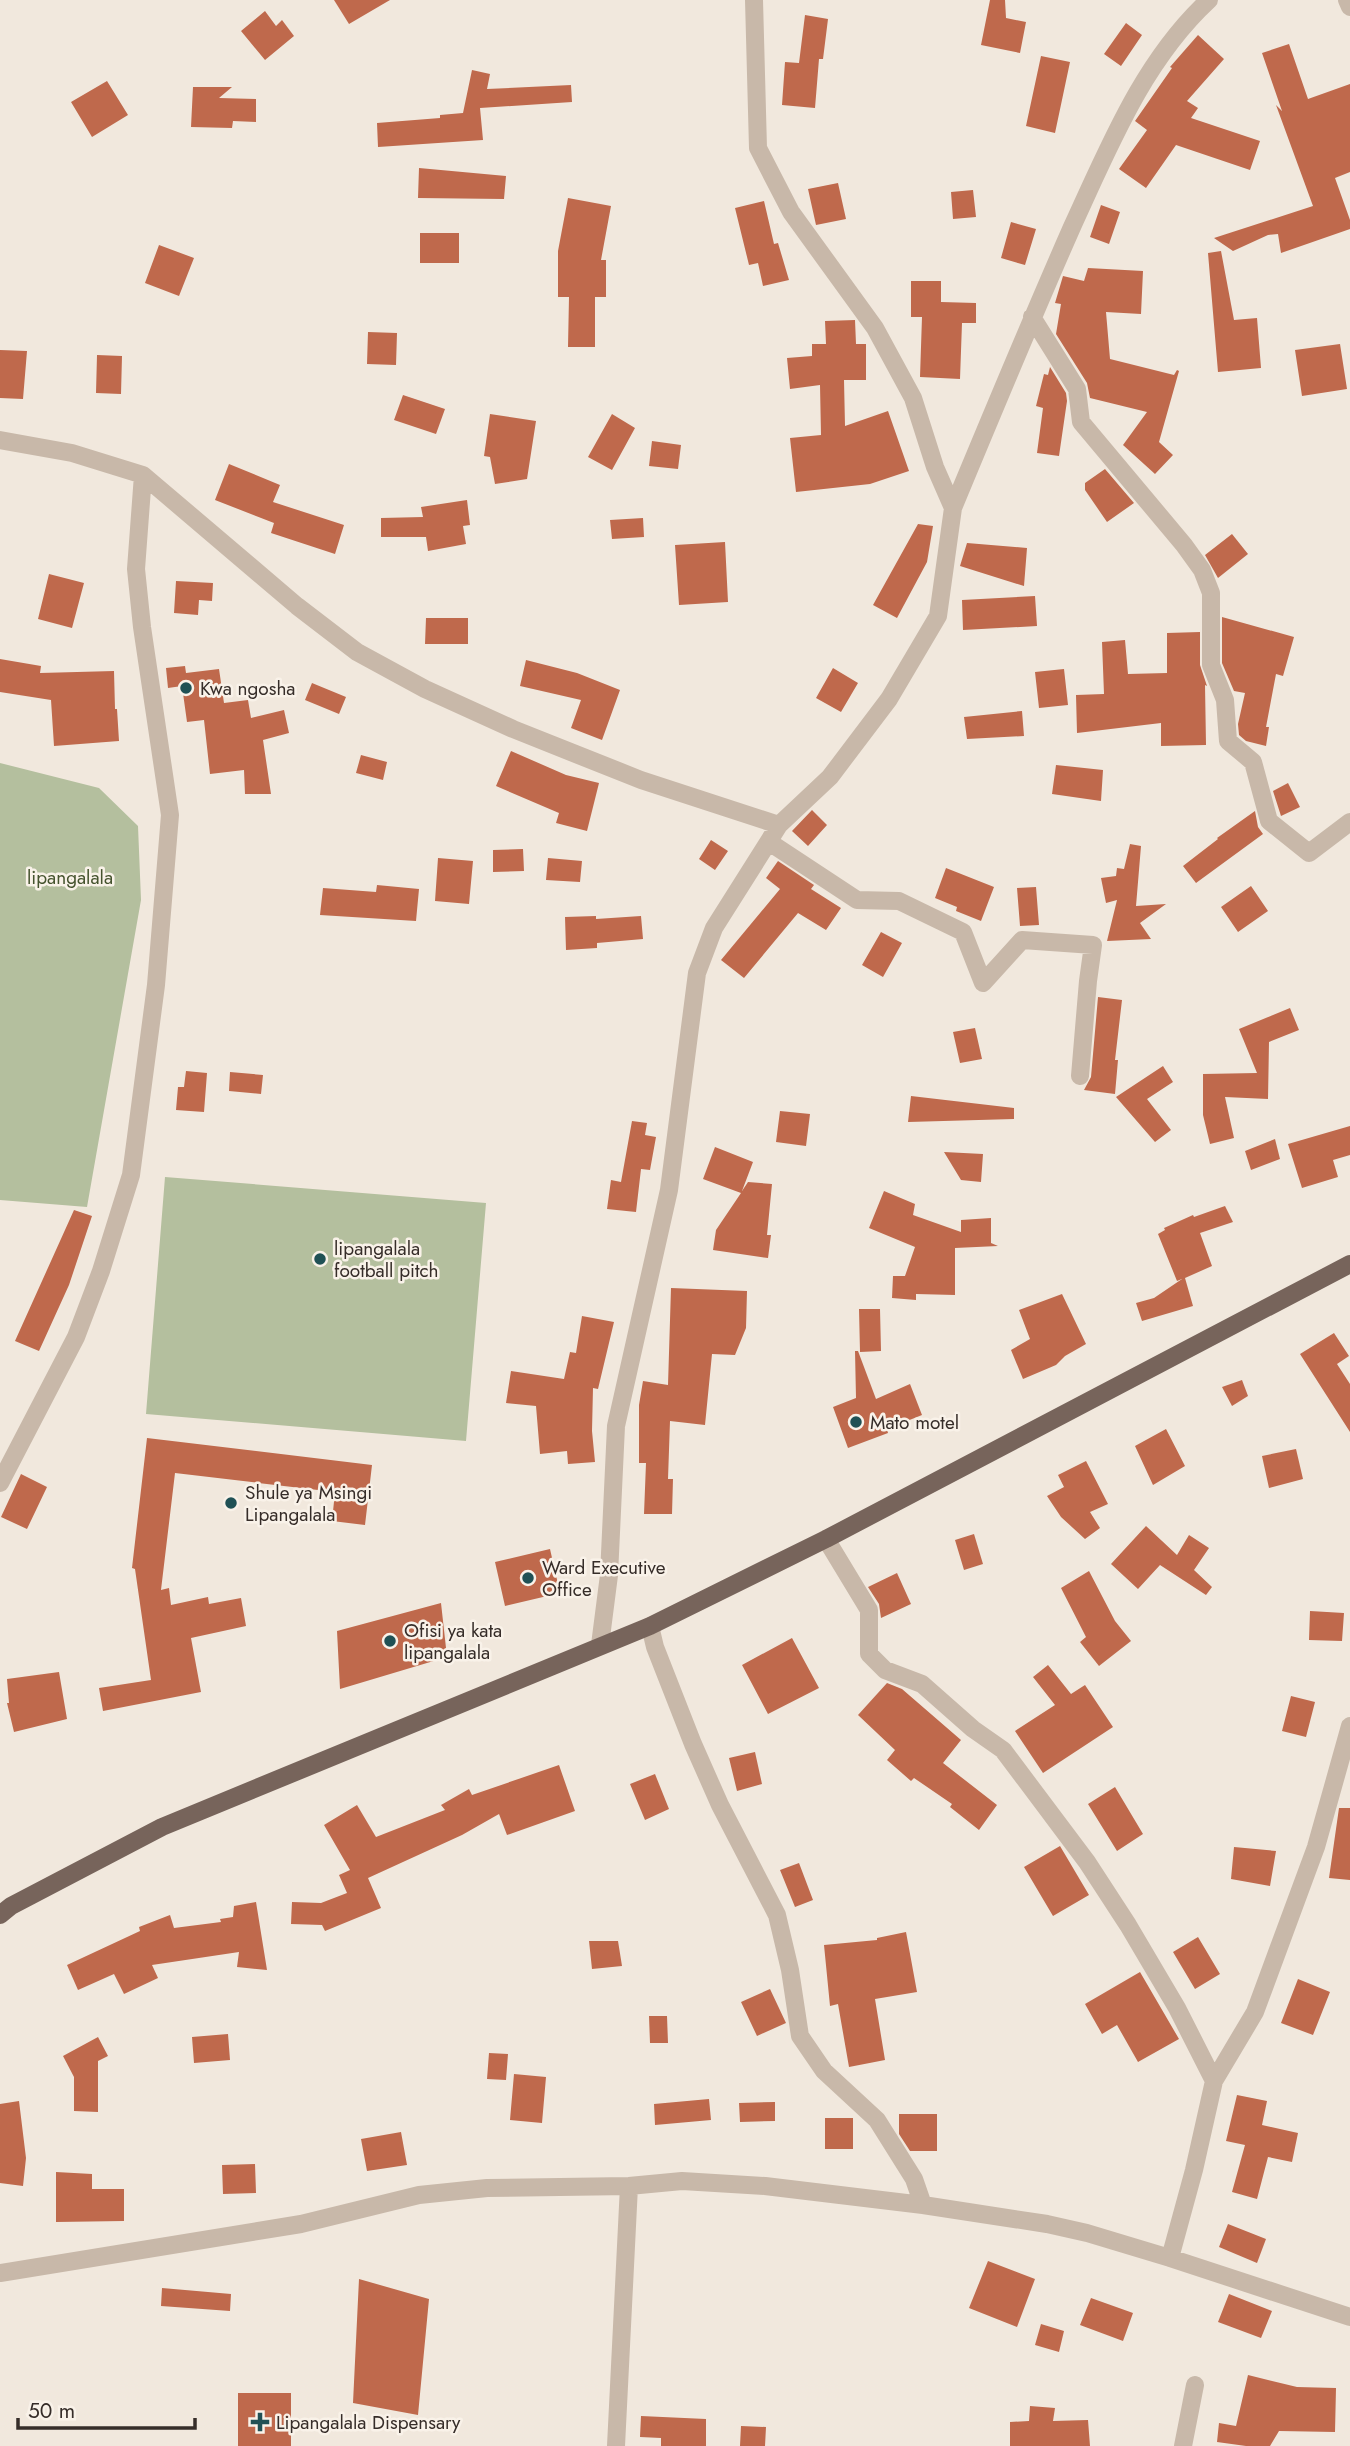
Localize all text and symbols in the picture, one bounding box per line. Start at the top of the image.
place label: Kwa ngosha [200,675,296,702]
marker: Kwa ngosha [178,680,194,696]
park label: lipangalala [27,864,113,891]
place label: lipangalala football pitch [334,1235,439,1284]
marker: lipangalala football pitch [312,1251,328,1267]
place label: Mato motel [870,1409,959,1436]
marker: Mato motel [848,1414,864,1430]
place label: Shule ya Msingi Lipangalala [245,1479,372,1528]
marker: Shule ya Msingi Lipangalala [223,1495,239,1511]
place label: Ward Executive Office [542,1554,666,1603]
marker: Ward Executive Office [520,1570,536,1586]
place label: Ofisi ya kata lipangalala [404,1617,502,1666]
marker: Ofisi ya kata lipangalala [382,1633,398,1649]
scale bar [18,2386,194,2430]
text: 50 m [28,2396,75,2426]
place label: Lipangalala Dispensary [276,2409,461,2436]
marker: Lipangalala Dispensary [250,2412,270,2432]

